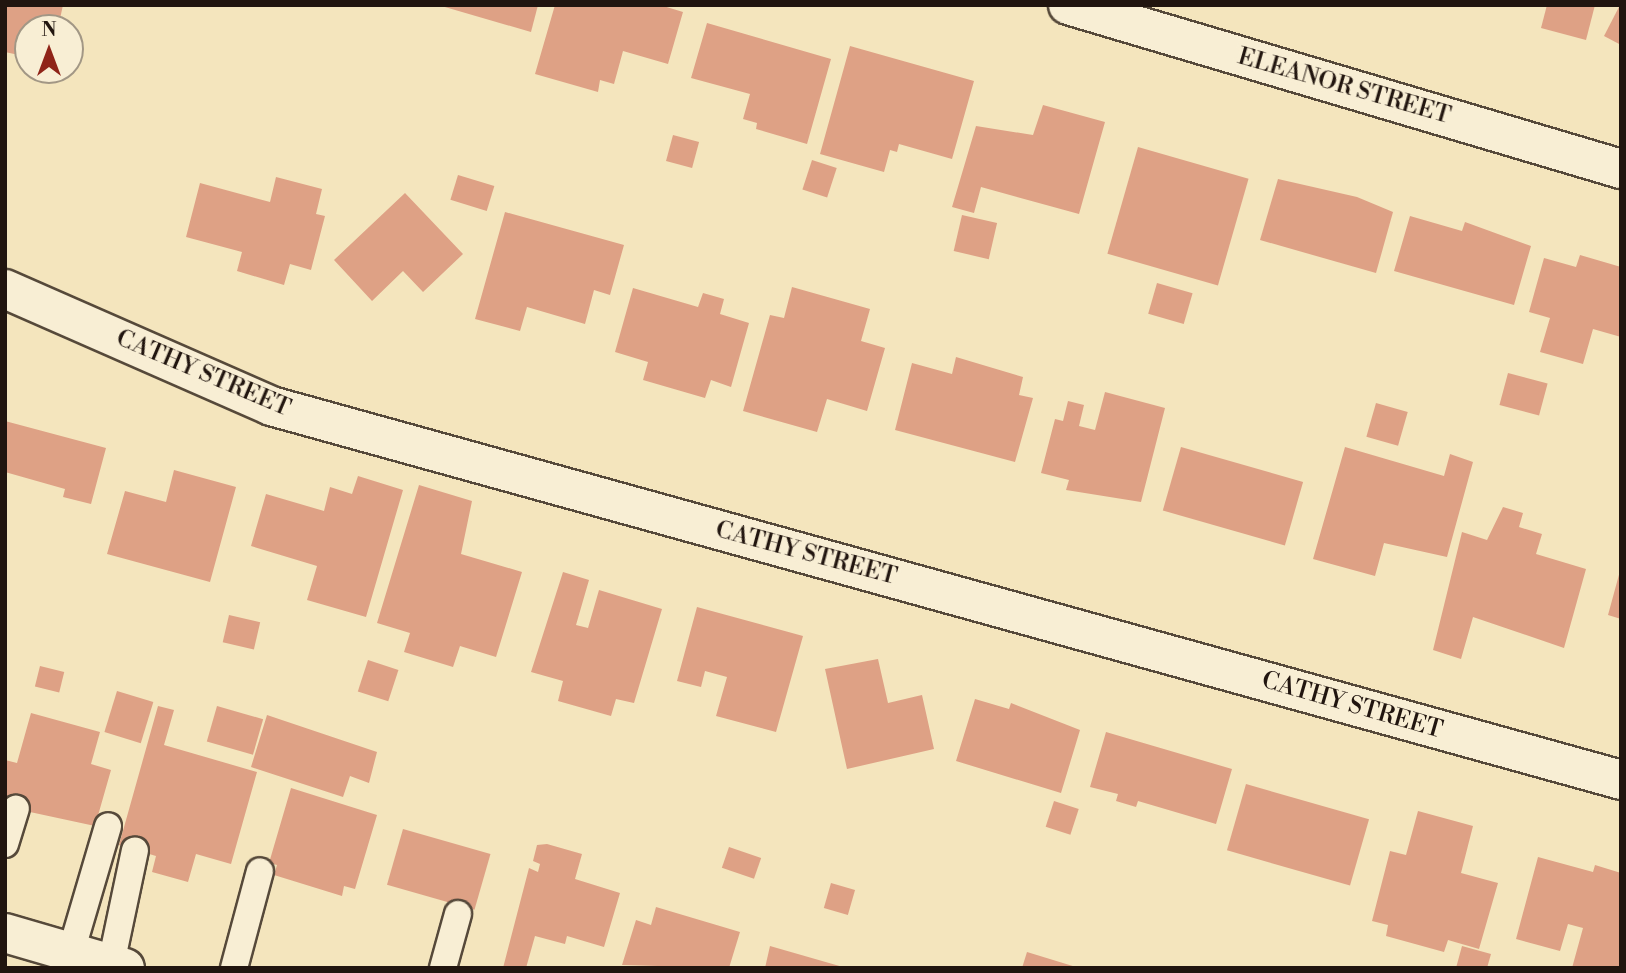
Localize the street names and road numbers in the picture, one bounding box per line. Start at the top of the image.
street label: ELEANOR STREET [1234,43,1454,131]
street label: CATHY STREET [111,324,295,424]
street label: CATHY STREET [712,516,900,592]
street label: CATHY STREET [1258,666,1446,746]

